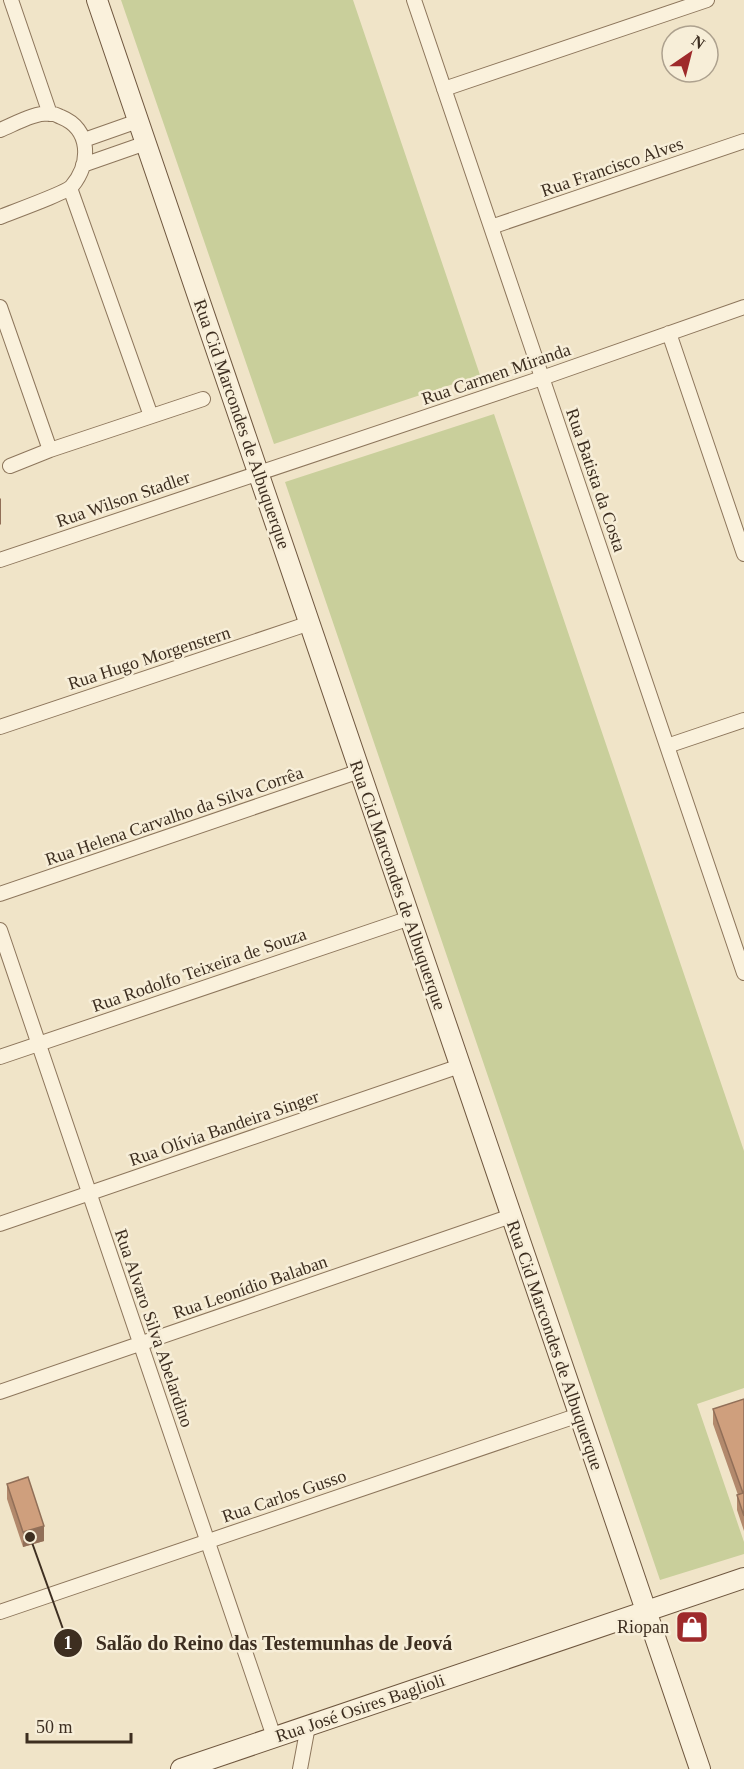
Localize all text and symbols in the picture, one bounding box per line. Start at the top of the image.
north arrow [660,24,720,84]
text: N [689,32,708,53]
street label: Rua Francisco Alves [538,133,686,201]
street label: Rua Cid Marcondes de Albuquerque [190,296,294,552]
street label: Rua Carmen Miranda [419,339,573,409]
street label: Rua Batista da Costa [562,406,630,554]
street label: Rua Wilson Stadler [54,467,192,531]
street label: Rua Hugo Morgenstern [65,622,233,694]
street label: Rua Cid Marcondes de Albuquerque [346,757,450,1013]
street label: Rua Helena Carvalho da Silva Corrêa [42,762,306,870]
street label: Rua Rodolfo Teixeira de Souza [89,924,309,1016]
street label: Rua Olívia Bandeira Singer [126,1086,322,1170]
street label: Rua Cid Marcondes de Albuquerque [503,1217,607,1473]
street label: Rua Alvaro Silva Abelardino [111,1226,197,1430]
street label: Rua Leonídio Balaban [170,1251,330,1323]
street label: Rua Carlos Gusso [219,1465,349,1527]
shop icon: Riopan [674,1609,710,1645]
place label: Riopan [617,1617,669,1637]
callout: Salão do Reino das Testemunhas de Jeová [53,1624,464,1662]
text: Salão do Reino das Testemunhas de Jeová [96,1632,452,1654]
text: 1 [64,1633,73,1653]
street label: Rua José Osires Baglioli [273,1670,447,1746]
scale bar [27,1706,130,1744]
text: 50 m [36,1717,73,1737]

